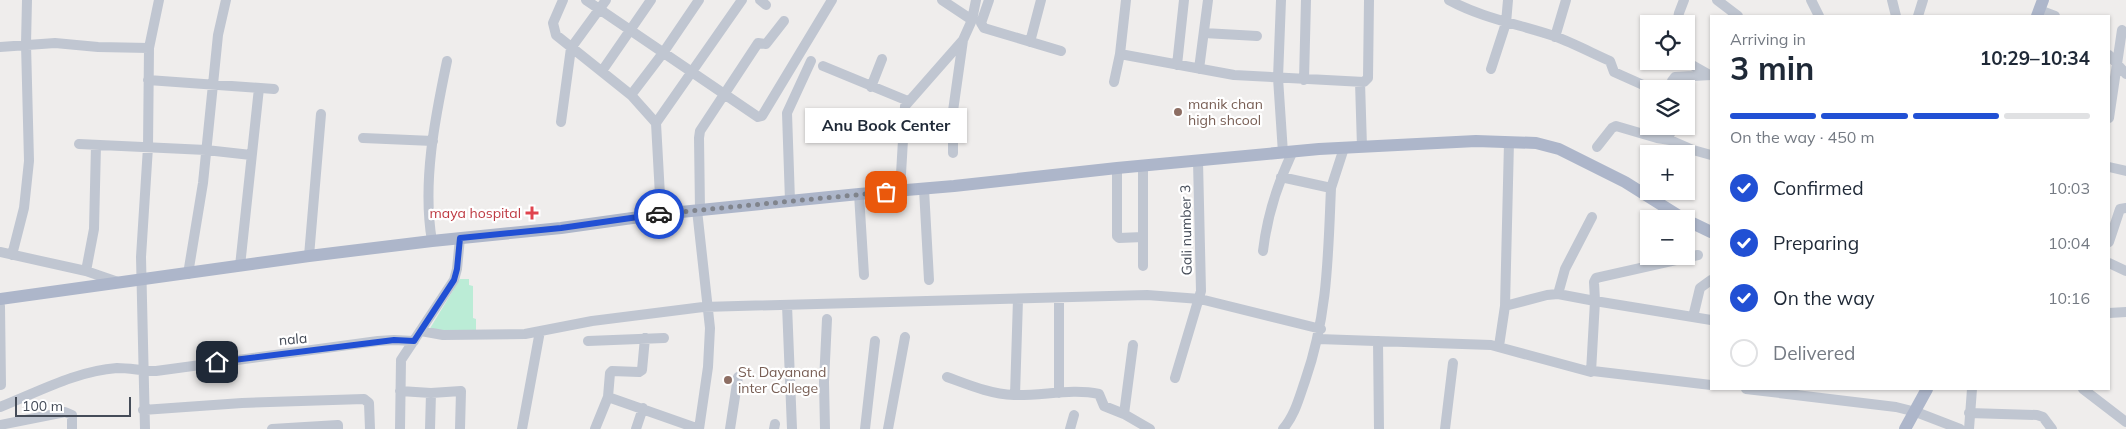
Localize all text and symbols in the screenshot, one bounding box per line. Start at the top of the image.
map controls [1640,15,1695,265]
button: locate [1640,15,1695,70]
text: Arriving in [1730,29,1806,49]
text: 10:29–10:34 [1980,46,2090,70]
text: 3 min [1730,48,1814,88]
button: layers [1640,80,1695,135]
place label: manik chan high shcool [1188,95,1263,129]
marker: manik chan high shcool [1172,106,1184,118]
callout: Anu Book Center [805,107,967,142]
text: Anu Book Center [822,115,950,135]
text: On the way · 450 m [1730,127,1875,147]
button: + [1640,145,1695,200]
pin [865,171,907,213]
icon: check [1730,174,1758,202]
text: Confirmed [1773,176,1864,200]
icon: bag [872,178,900,206]
text: 10:03 [2048,178,2090,198]
street label: Gali number 3 [1176,185,1196,275]
courier [634,189,684,239]
icon: car [645,200,673,228]
place label: maya hospital [430,204,521,222]
marker: maya hospital [525,206,539,220]
button: − [1640,210,1695,265]
icon: check [1730,229,1758,257]
text: Preparing [1773,231,1859,255]
text: 10:04 [2048,233,2090,253]
icon: check [1730,284,1758,312]
text: On the way [1773,286,1875,310]
text: 10:16 [2048,288,2090,308]
street label: nala [278,329,308,349]
pin [196,341,238,383]
text: Delivered [1773,341,1855,365]
icon: home [203,348,231,376]
place label: St. Dayanand inter College [738,363,826,397]
marker: St. Dayanand inter College [722,374,734,386]
scale bar [15,394,131,417]
text: 100 m [22,397,63,415]

